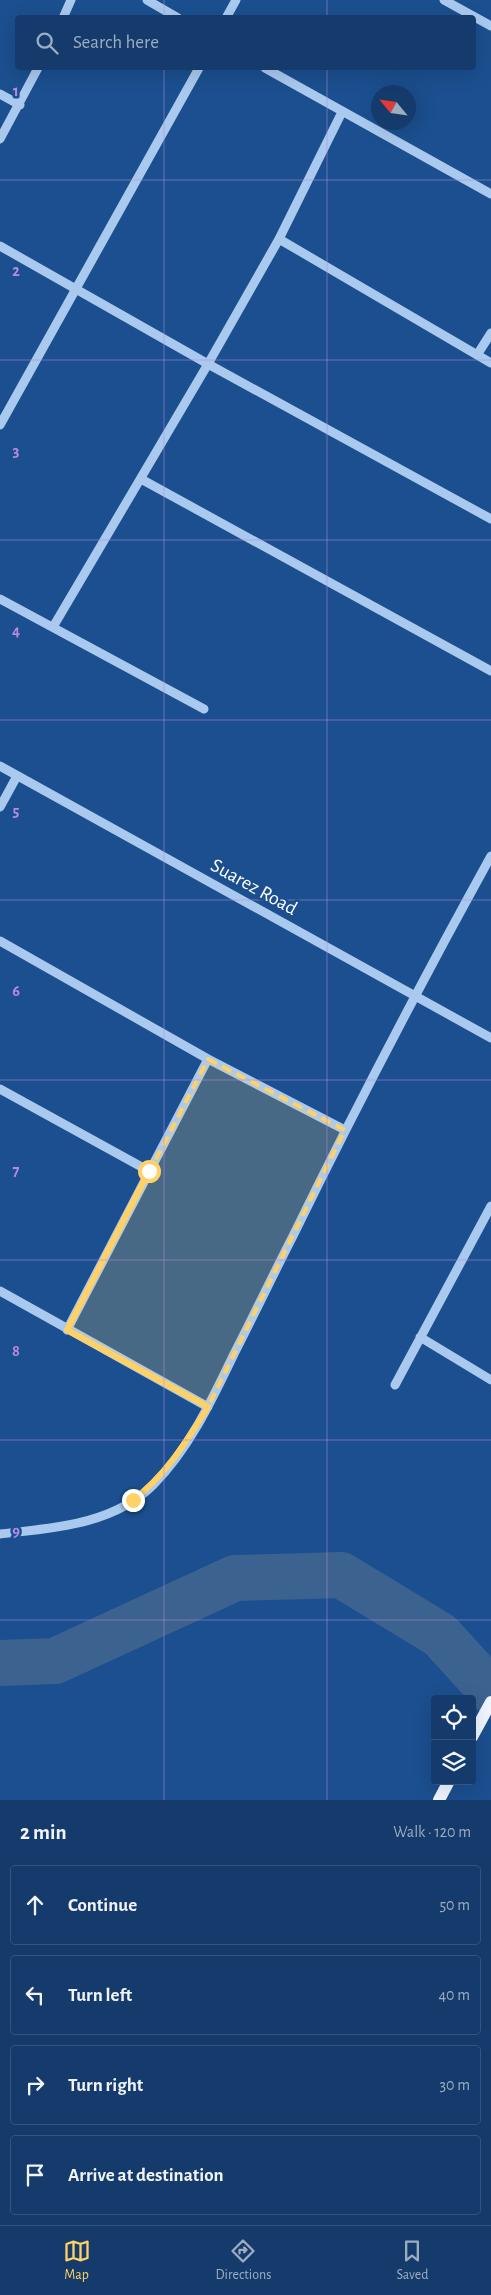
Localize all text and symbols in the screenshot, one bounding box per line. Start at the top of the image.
search box [15,15,476,70]
icon: search [33,29,61,57]
text: Search here [73,33,159,52]
text: 1 [13,83,19,99]
north arrow [371,85,416,130]
text: 2 [12,263,20,279]
text: 3 [13,443,20,459]
text: 4 [12,623,20,639]
text: 5 [13,803,20,819]
street label: Suarez Road [207,855,301,919]
text: 6 [12,983,20,999]
route start [138,1160,161,1183]
text: 7 [13,1163,20,1179]
text: 8 [12,1343,20,1359]
route end [122,1489,145,1512]
text: 9 [12,1523,20,1539]
map controls [431,1695,476,1785]
button: locate [431,1695,476,1740]
button: layers [431,1740,476,1785]
text: 2 min [20,1822,67,1843]
text: Walk · 120 m [393,1824,471,1840]
icon: ahead [21,1891,49,1919]
text: Continue [68,1896,137,1915]
text: 50 m [439,1897,470,1913]
icon: left [21,1981,49,2009]
text: Turn left [68,1986,132,2005]
text: 40 m [438,1987,470,2003]
icon: right [21,2071,49,2099]
text: Turn right [68,2076,143,2095]
text: 30 m [440,2077,470,2093]
icon: arrive [21,2161,49,2189]
text: Arrive at destination [68,2166,224,2185]
tab: Map [63,2237,91,2284]
tab: Directions [216,2237,271,2284]
tab: Saved [396,2237,428,2284]

